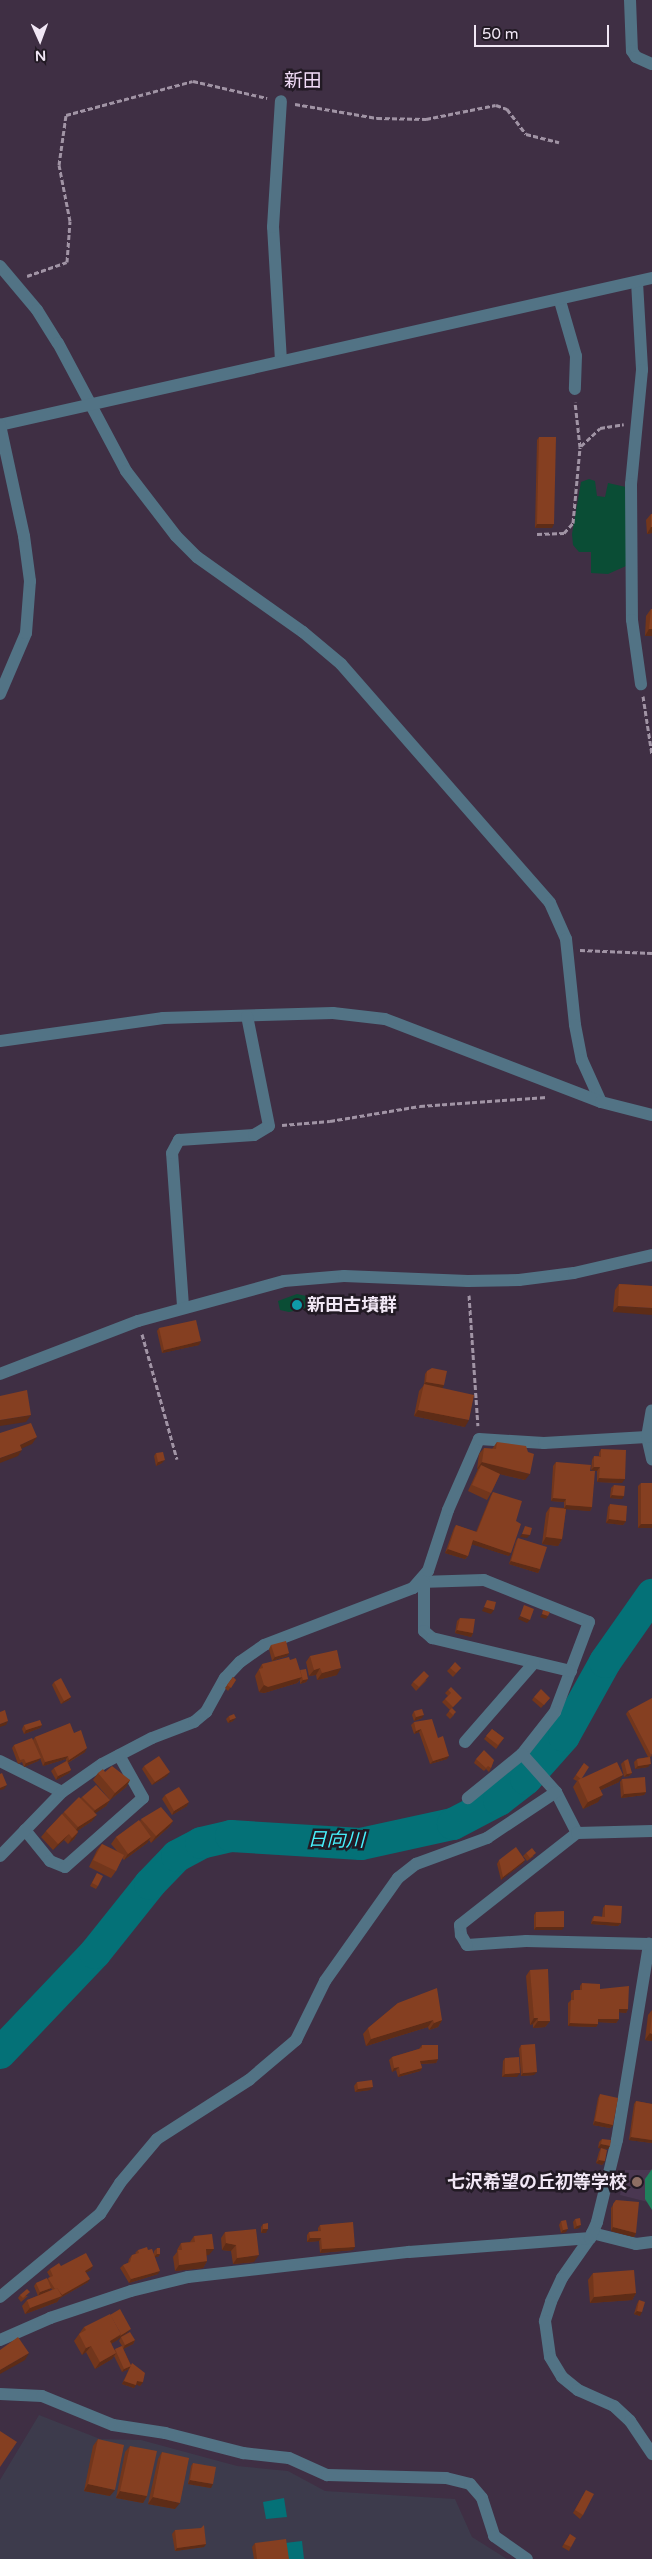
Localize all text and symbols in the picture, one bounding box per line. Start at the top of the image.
north arrow [15,15,65,65]
scale bar [477,15,612,47]
text: 50 m [482,25,519,43]
text: N [35,47,46,64]
district label: 新田 [284,71,322,93]
place label: 新田古墳群 [307,1294,397,1316]
marker: 新田古墳群 [291,1299,303,1311]
water label: 日向川 [307,1829,365,1853]
place label: 七沢希望の丘初等学校 [447,2171,627,2193]
marker: 七沢希望の丘初等学校 [631,2176,643,2188]

